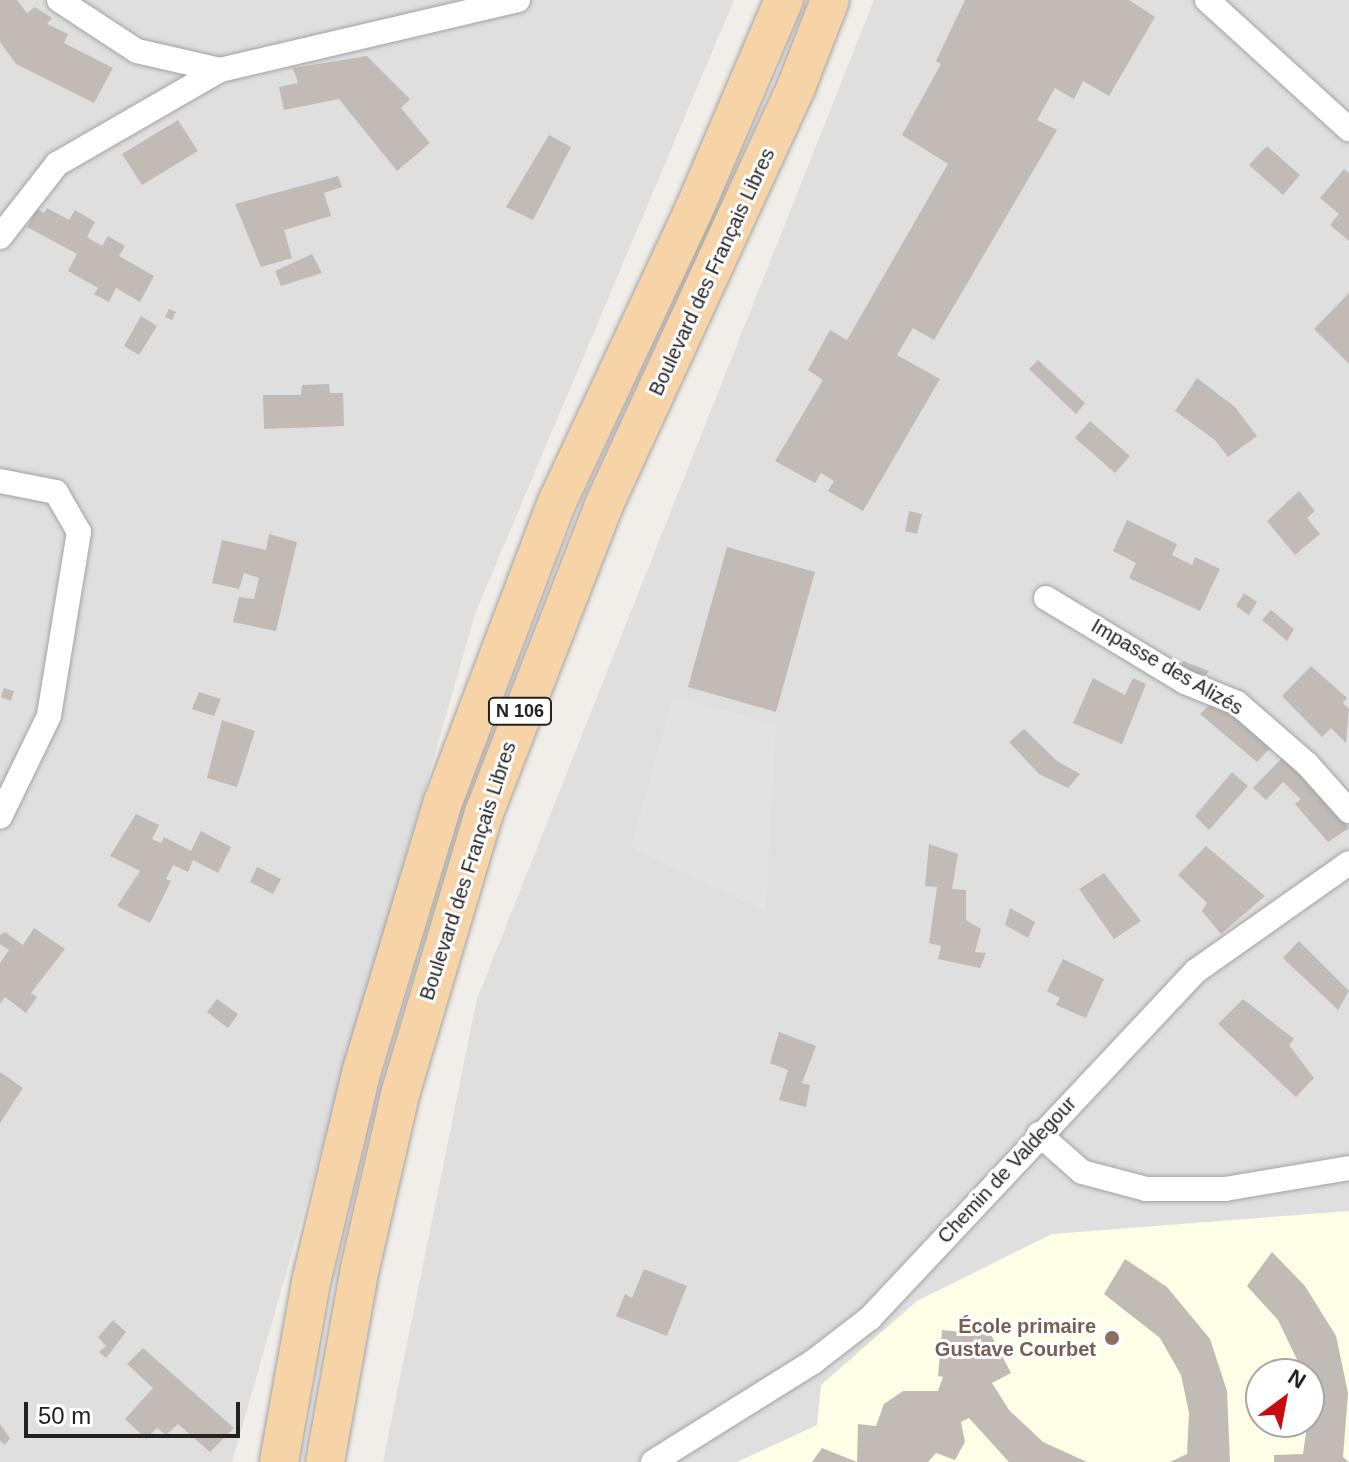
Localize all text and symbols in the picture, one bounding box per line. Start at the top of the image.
street label: Boulevard des Français Libres [644,145,780,399]
street label: Impasse des Alizés [1086,614,1248,720]
road number: N 106 [486,697,554,725]
street label: Boulevard des Français Libres [415,739,521,1003]
street label: Chemin de Valdegour [933,1092,1081,1248]
place label: École primaire Gustave Courbet [935,1314,1096,1361]
marker: École primaire Gustave Courbet [1103,1329,1121,1347]
north arrow [1245,1358,1325,1438]
text: N [1284,1364,1310,1394]
scale bar [28,1386,244,1436]
text: 50 m [38,1402,91,1429]

